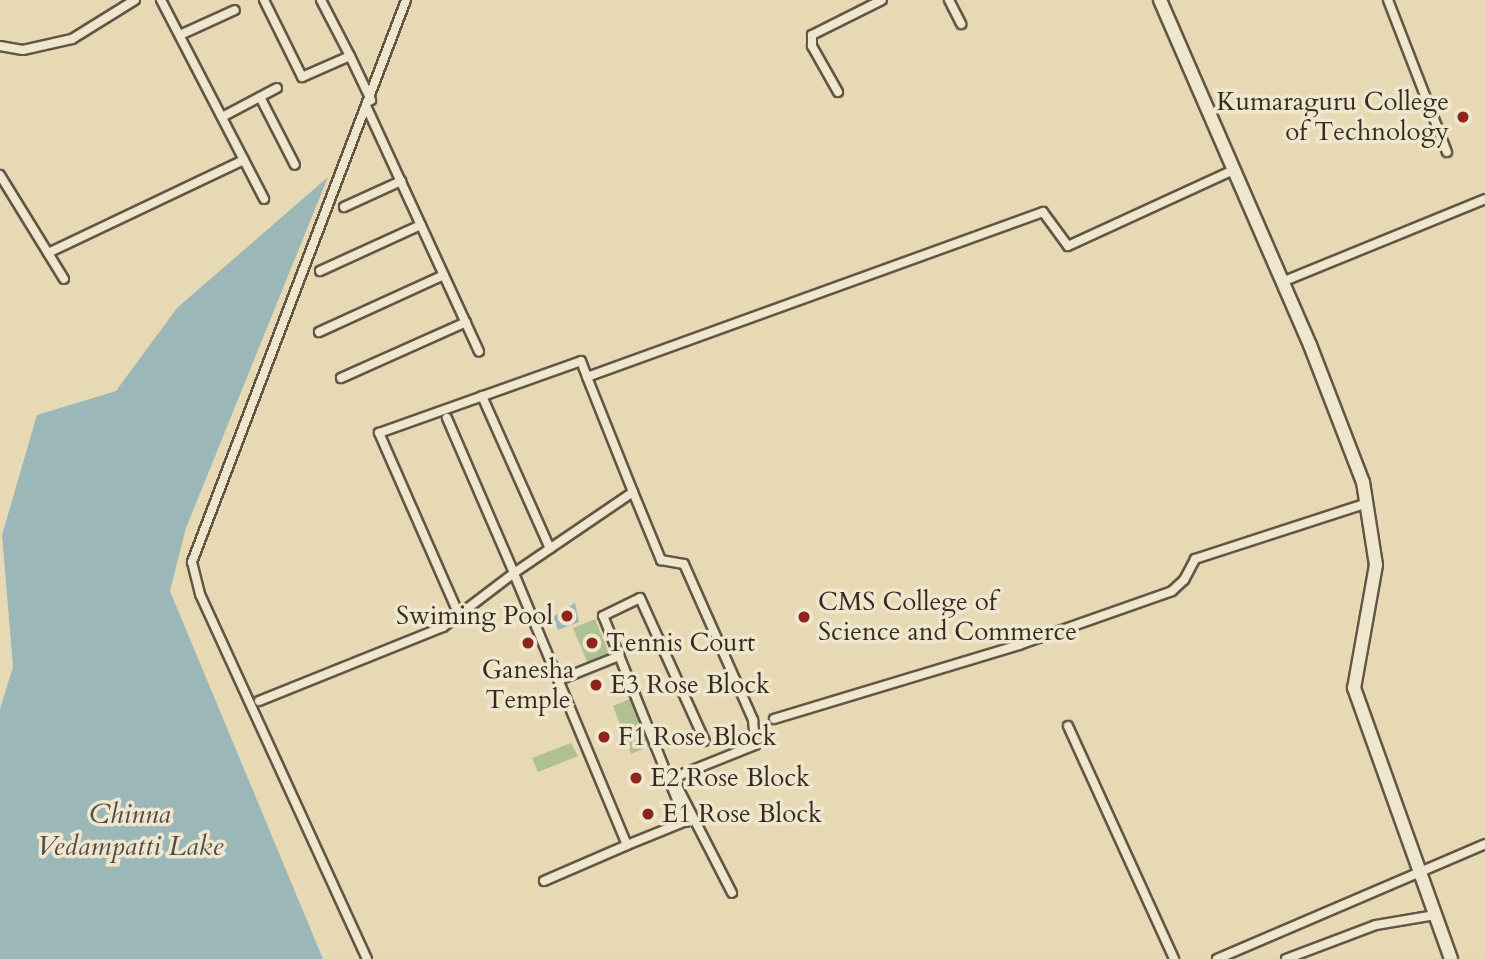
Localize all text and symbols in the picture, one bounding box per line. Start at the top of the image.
place label: Kumaraguru College of Technology [1217,86,1449,148]
marker: Kumaraguru College of Technology [1455,109,1471,125]
place label: CMS College of Science and Commerce [818,586,1077,648]
place label: Swiming Pool [396,600,553,632]
marker: Swiming Pool [559,608,575,624]
marker: CMS College of Science and Commerce [796,609,812,625]
place label: Tennis Court [606,627,755,659]
marker: Ganesha Temple [520,635,536,651]
marker: Tennis Court [584,635,600,651]
place label: Ganesha Temple [482,654,574,716]
place label: E3 Rose Block [610,669,770,701]
marker: E3 Rose Block [588,677,604,693]
place label: F1 Rose Block [618,721,777,753]
marker: F1 Rose Block [596,729,612,745]
place label: E2 Rose Block [650,762,810,794]
marker: E2 Rose Block [628,770,644,786]
water label: Chinna Vedampatti Lake [37,797,223,863]
place label: E1 Rose Block [662,798,822,830]
marker: E1 Rose Block [640,806,656,822]

